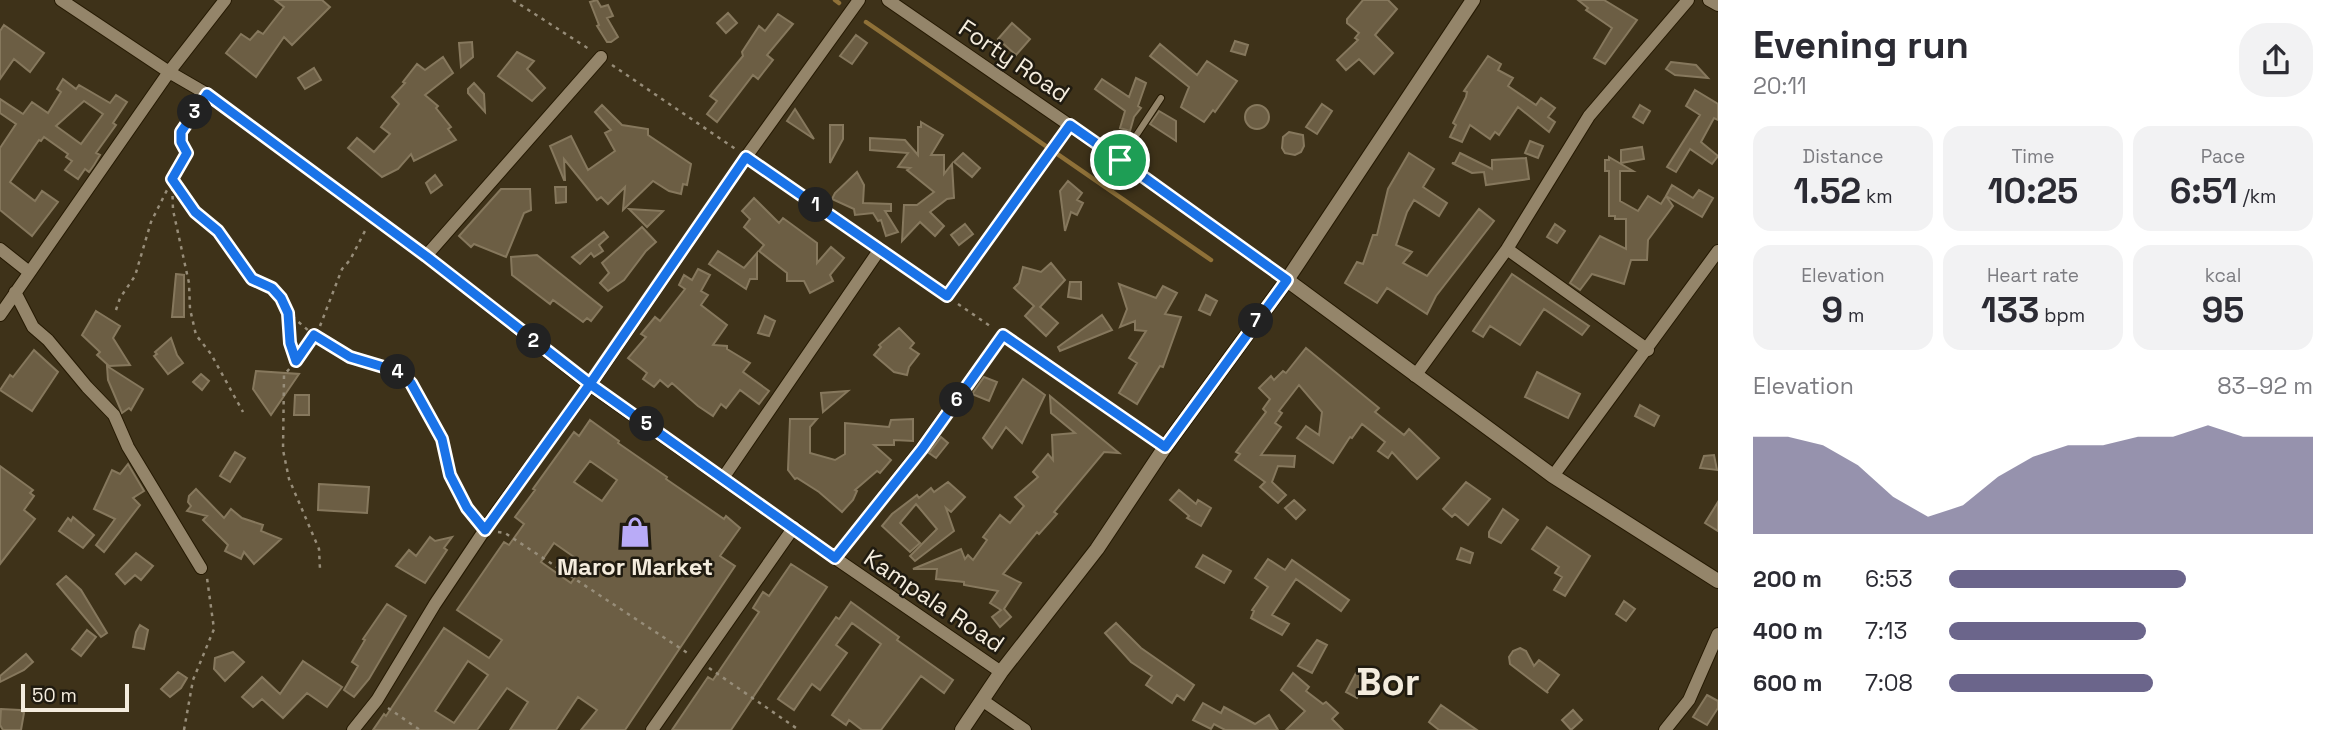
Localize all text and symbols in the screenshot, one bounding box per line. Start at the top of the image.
street label: Forty Road [953,12,1076,109]
text: Evening run [1753,21,1969,69]
button: share [2239,23,2313,97]
text: 20:11 [1753,71,1807,101]
pin: 3 [178,94,212,130]
text: 3 [189,99,200,124]
pin [1090,130,1150,190]
icon: arrive [1101,141,1139,179]
text: Distance [1803,144,1883,169]
text: Time [2011,144,2055,169]
text: Pace [2201,144,2245,169]
text: 1.52 [1793,169,1861,213]
text: 10:25 [1988,169,2078,213]
text: 6:51 [2170,169,2238,213]
text: km [1861,184,1893,209]
text: /km [2238,184,2276,209]
pin: 1 [798,188,834,222]
text: 1 [811,192,820,217]
text: Elevation [1801,263,1885,288]
text: Heart rate [1987,263,2079,288]
text: kcal [2205,263,2241,288]
text: 9 [1822,288,1843,332]
text: 133 [1981,288,2039,332]
text: 95 [2202,288,2244,332]
text: m [1843,303,1864,328]
text: bpm [2039,303,2085,328]
pin: 7 [1238,304,1274,338]
text: 7 [1250,308,1261,333]
pin: 2 [516,324,552,358]
text: 2 [528,328,539,353]
pin: 4 [380,354,416,390]
text: 4 [391,359,404,384]
text: Elevation [1753,371,1854,401]
text: 83–92 m [2217,371,2313,401]
pin: 6 [940,382,974,418]
text: 6 [951,387,962,412]
pin: 5 [630,406,664,442]
text: 5 [641,411,652,436]
shop icon: Maror Market [618,515,652,549]
street label: Kampala Road [858,542,1011,659]
place label: Maror Market [557,551,713,582]
text: 200 m [1753,564,1822,594]
text: 6:53 [1865,564,1913,594]
text: 400 m [1753,616,1823,646]
text: 7:13 [1865,616,1907,646]
district label: Bor [1356,658,1420,706]
text: 600 m [1753,668,1823,698]
text: 7:08 [1865,668,1913,698]
scale bar [21,681,130,713]
text: 50 m [32,683,77,708]

